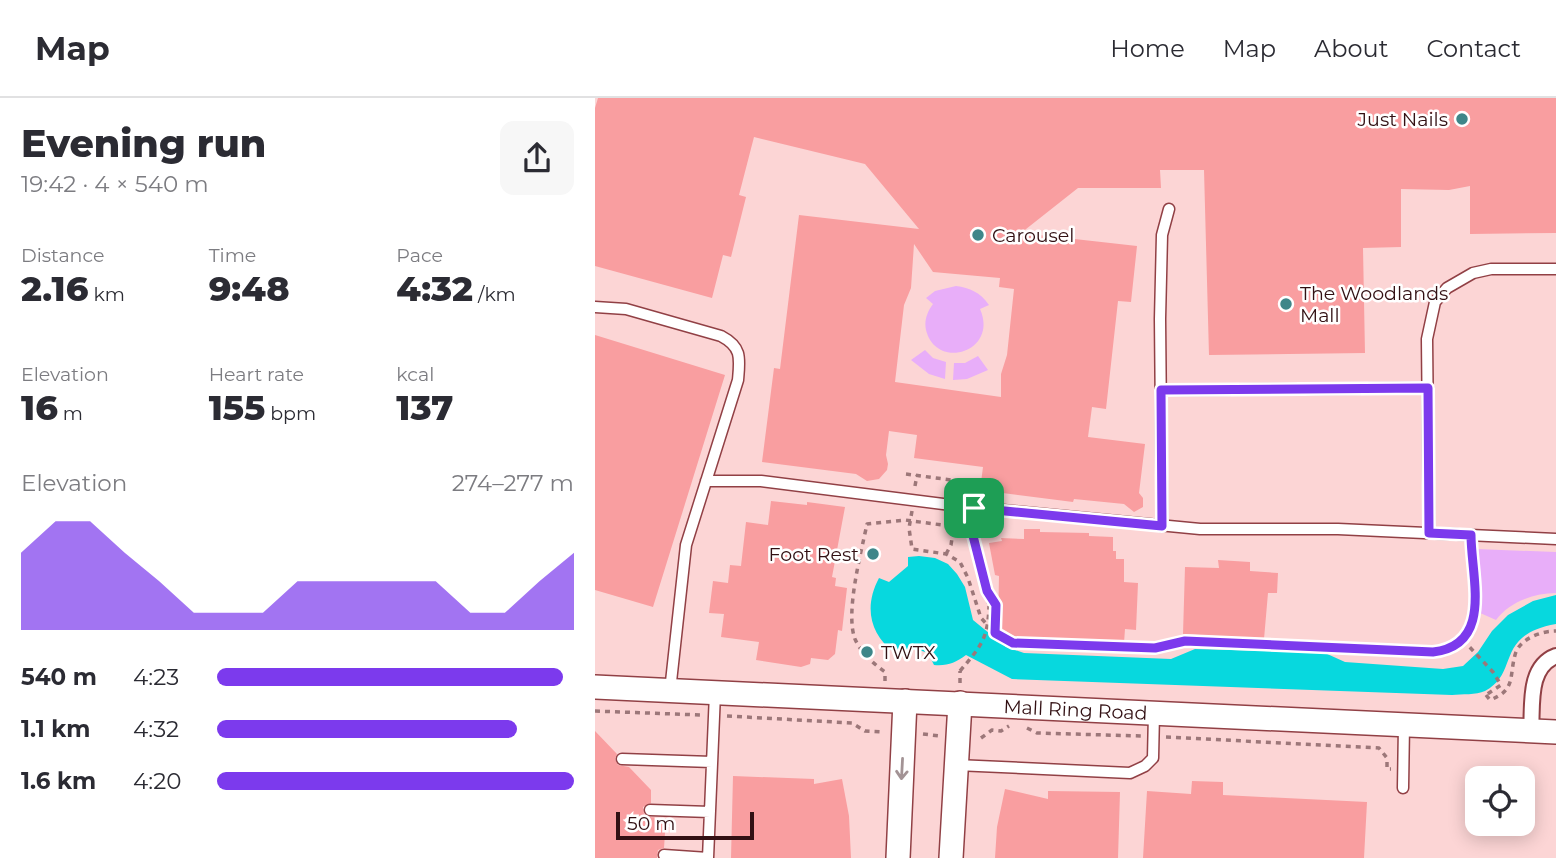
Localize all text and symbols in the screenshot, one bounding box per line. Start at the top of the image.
text: Map [35,28,110,68]
text: Home [1110,34,1185,63]
text: Map [1223,34,1276,63]
text: About [1314,34,1388,63]
text: Contact [1426,34,1521,63]
place label: Just Nails [1357,108,1448,131]
marker: Just Nails [1454,111,1470,127]
text: Evening run [21,120,266,167]
button: share [500,121,574,195]
text: 19:42 · 4 × 540 m [21,170,209,198]
place label: Carousel [992,224,1074,247]
marker: Carousel [970,227,986,243]
text: Distance [21,244,104,267]
text: Time [209,244,256,267]
text: Pace [396,244,443,267]
text: 2.16 [21,267,88,310]
text: 9:48 [209,267,290,310]
text: 4:32 [396,267,473,310]
place label: The Woodlands Mall [1300,282,1448,327]
text: km [88,283,125,306]
text: /km [473,283,516,306]
marker: The Woodlands Mall [1278,296,1294,312]
text: Elevation [21,363,109,386]
text: Heart rate [209,363,304,386]
text: kcal [396,363,434,386]
text: 16 [21,386,58,429]
text: 155 [209,386,265,429]
text: 137 [396,386,454,429]
text: m [58,402,83,425]
text: bpm [265,402,316,425]
text: Elevation [21,469,127,497]
text: 274–277 m [452,469,574,497]
pin [944,478,1004,538]
icon: arrive [955,489,993,527]
place label: Foot Rest [769,543,859,566]
marker: Foot Rest [865,546,881,562]
place label: TWTX [881,641,936,664]
marker: TWTX [859,644,875,660]
text: 540 m [21,663,97,691]
text: 4:23 [133,663,179,691]
street label: Mall Ring Road [1003,695,1148,725]
text: 1.1 km [21,715,90,743]
text: 4:32 [133,715,179,743]
one-way arrow [896,757,909,780]
map controls [1465,766,1535,836]
button: locate [1465,766,1535,836]
text: 1.6 km [21,767,96,795]
text: 4:20 [133,767,181,795]
scale bar [616,809,754,841]
text: 50 m [627,812,675,835]

